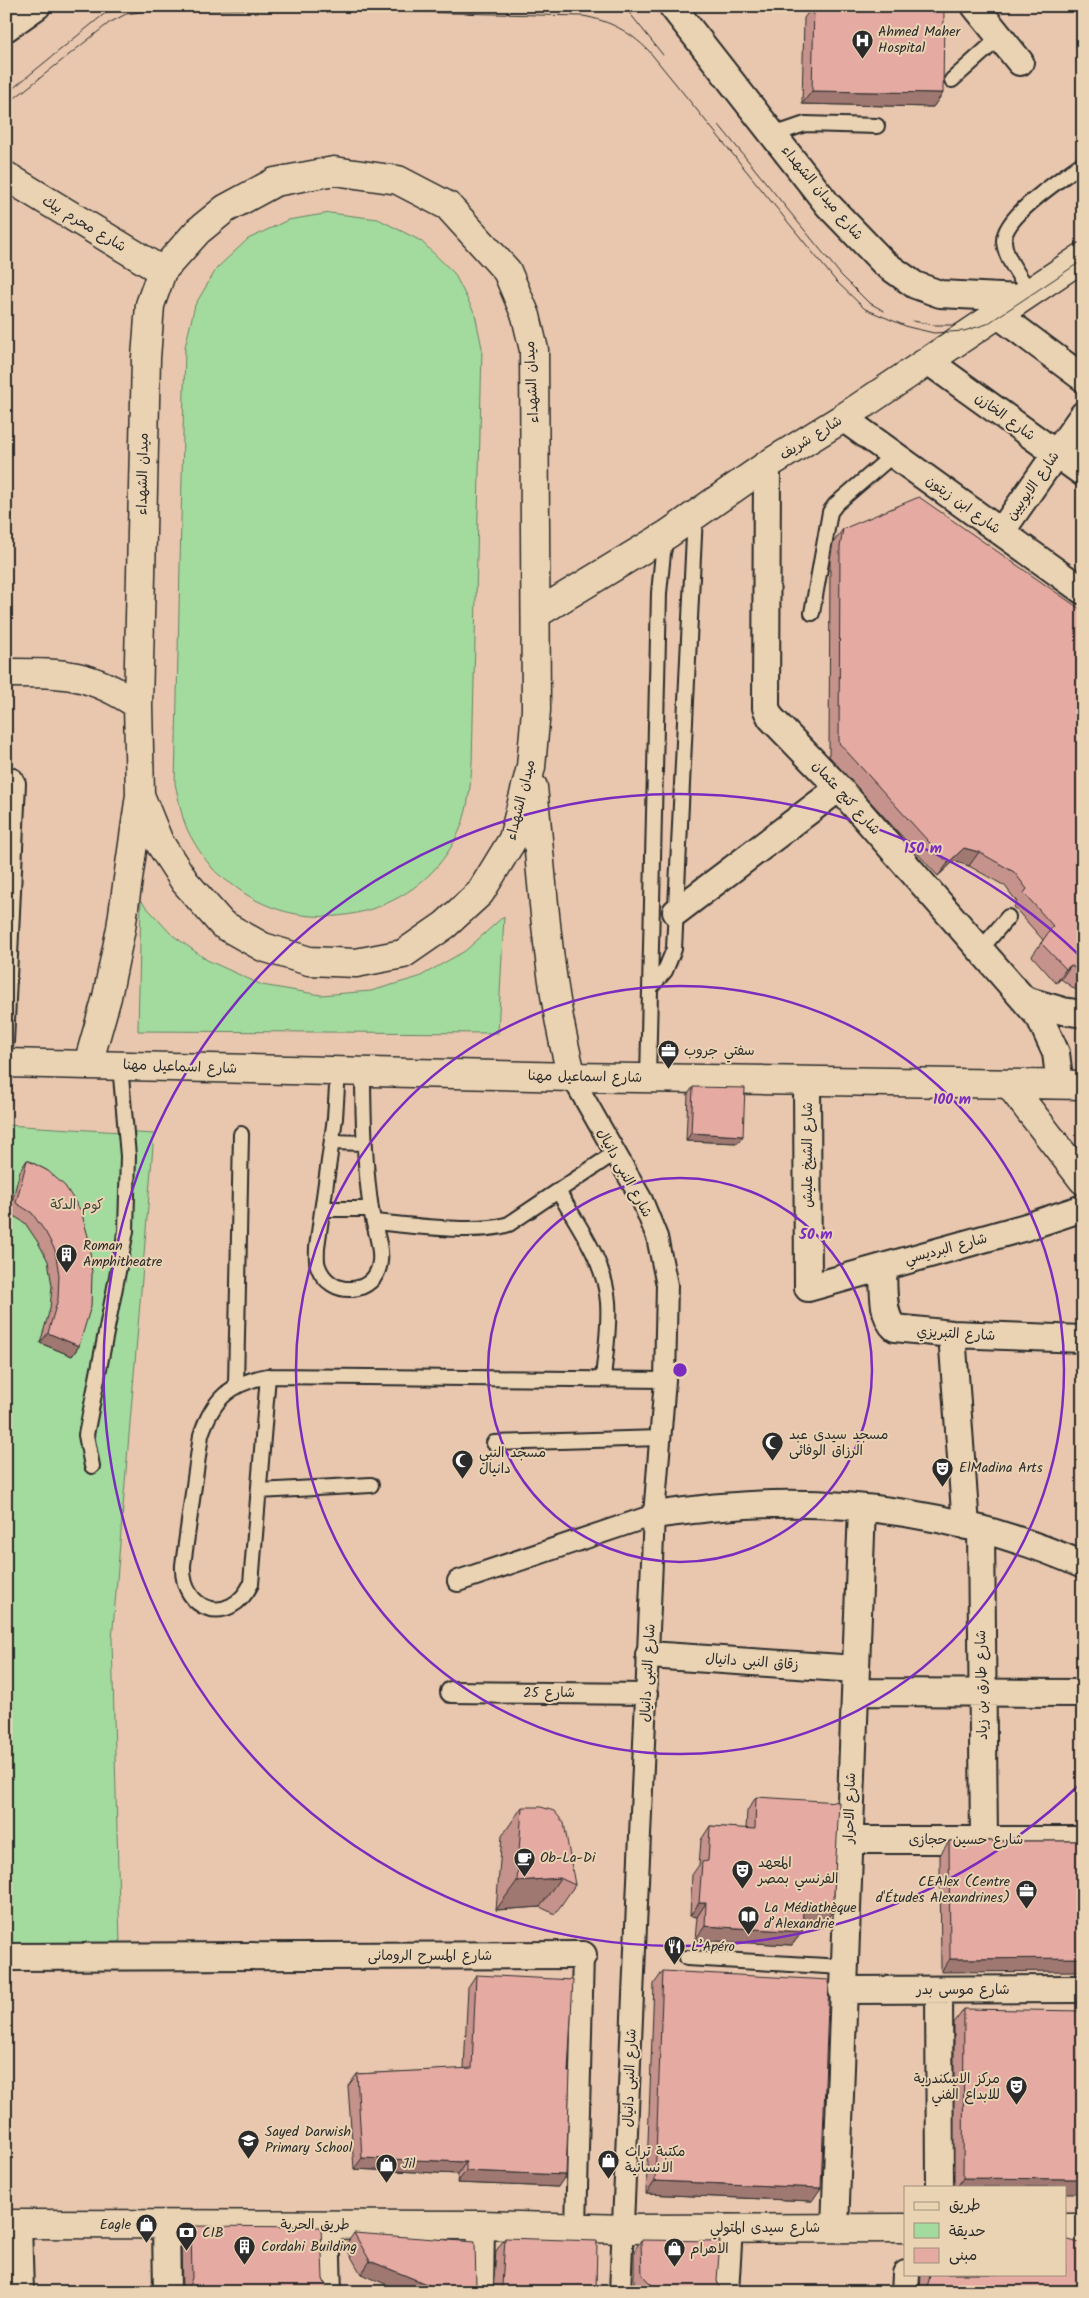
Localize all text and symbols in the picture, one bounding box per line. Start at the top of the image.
place label: Ahmed Maher Hospital [878,21,961,59]
hospital icon: Ahmed Maher Hospital [850,28,874,59]
street label: شارع ميدان الشهداء [776,141,868,245]
street label: شارع محرم بيك [38,190,130,258]
street label: ميدان الشهداء [519,340,545,424]
street label: شارع الخازن [970,387,1040,447]
street label: شارع شريف [775,410,847,466]
street label: ميدان الشهداء [131,433,155,515]
street label: شارع الايوبيين [1001,447,1065,525]
street label: شارع ابن زيتون [921,470,1005,540]
street label: شارع كنج عثمان [806,756,886,840]
street label: ميدان الشهداء [500,757,542,843]
text: 150 m [904,837,942,861]
office icon: سفتي جروب [656,1039,680,1070]
place label: سفتي جروب [684,1040,755,1063]
street label: شارع اسماعيل مهنا [123,1054,237,1080]
street label: شارع اسماعيل مهنا [528,1065,642,1089]
text: 100 m [933,1088,971,1112]
street label: شارع الشيخ عليش [797,1102,819,1208]
street label: شارع النبى دانيال [590,1124,658,1222]
park label: كوم الدكة [50,1194,104,1216]
text: 50 m [798,1223,833,1247]
street label: شارع البرديسي [902,1227,990,1272]
place label: Roman Amphitheatre [83,1235,163,1273]
building icon: Roman Amphitheatre [55,1242,79,1273]
street label: شارع التبريزي [916,1321,996,1347]
centre of rings [671,1361,689,1379]
place label: مسجد سيدى عبد الرزاق الوفائى [789,1424,888,1462]
mosque icon: مسجد سيدى عبد الرزاق الوفائى [761,1431,785,1462]
place label: مسجد النبي دانيال [479,1442,546,1480]
mosque icon: مسجد النبي دانيال [451,1449,475,1480]
theatre icon: ElMadina Arts [931,1456,955,1487]
place label: ElMadina Arts [959,1457,1043,1479]
street label: شارع النبى دانيال [634,1623,662,1723]
street label: شارع طارق بن زياد [970,1630,994,1740]
street label: زقاق النبى دانيال [705,1648,799,1676]
street label: شارع 25 [523,1682,575,1704]
street label: شارع الاحرار [838,1772,862,1845]
street label: شارع حسين حجازى [909,1829,1023,1851]
cafe icon: Ob-La-Di [512,1846,536,1877]
place label: Ob-La-Di [540,1847,596,1869]
place label: المعهد الفرنسي بمصر [757,1852,839,1891]
theatre icon: المعهد الفرنسي بمصر [730,1859,754,1890]
place label: CEAlex (Centre d'Études Alexandrines) [876,1871,1011,1909]
office icon: CEAlex (Centre d'Études Alexandrines) [1014,1878,1038,1909]
place label: La Médiathèque d’Alexandrie [764,1897,857,1935]
library icon: La Médiathèque d’Alexandrie [736,1904,760,1935]
restaurant icon: L’Apéro [663,1935,687,1966]
place label: L’Apéro [691,1936,735,1958]
street label: شارع المسرح الرومانى [368,1945,492,1967]
street label: شارع موسى بدر [915,1979,1010,2001]
street label: شارع النبى دانيال [617,2028,643,2128]
place label: مركز الاسكندرية للابداع الفني [914,2068,1000,2107]
theatre icon: مركز الاسكندرية للابداع الفني [1004,2075,1028,2106]
place label: Sayed Darwish Primary School [265,2121,353,2159]
school or university icon: Sayed Darwish Primary School [237,2128,261,2159]
place label: مكتبة تراث الانسانية [625,2141,685,2179]
shop icon: مكتبة تراث الانسانية [597,2148,621,2179]
shop icon: Jil [374,2152,398,2183]
place label: Jil [402,2153,416,2175]
legend [904,2186,1066,2276]
text: طريق [949,2194,981,2218]
shop icon: Eagle [135,2213,159,2244]
place label: Eagle [100,2214,132,2236]
street label: طريق الحرية [280,2214,350,2236]
street label: شارع سيدى المتولي [710,2217,820,2240]
text: حديقة [949,2220,986,2244]
bank icon: CIB [174,2221,198,2252]
place label: CIB [202,2222,224,2244]
building icon: Cordahi Building [233,2235,257,2266]
place label: Cordahi Building [261,2236,357,2258]
shop icon: الاهرام [662,2237,686,2268]
place label: الاهرام [690,2238,729,2260]
text: مبنى [949,2244,977,2268]

